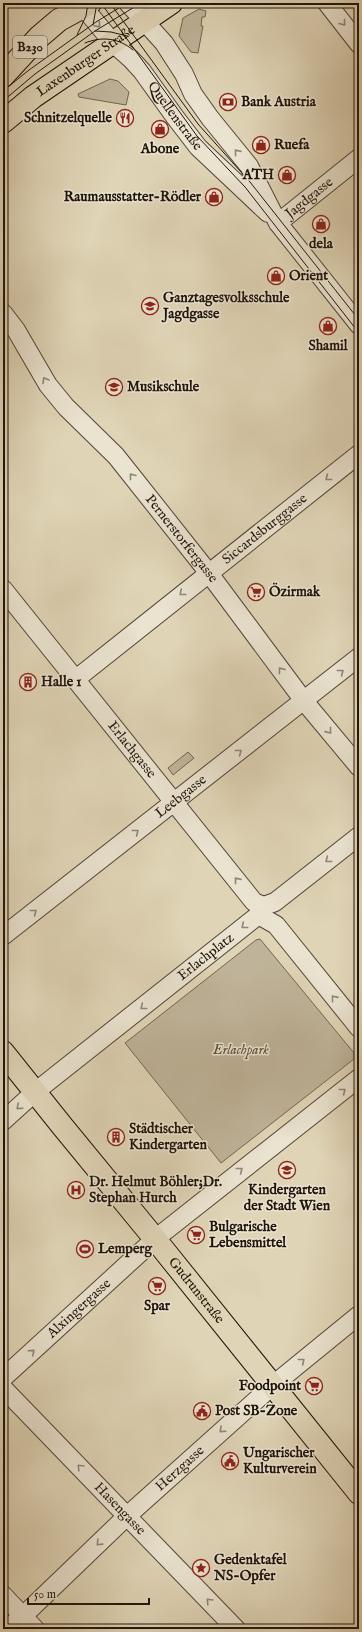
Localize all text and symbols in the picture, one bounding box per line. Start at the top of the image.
one-way arrow [338,19,345,26]
one-way arrow [93,20,100,28]
street label: Laxenburger Straße [33,21,139,101]
road number: B230 [13,36,47,58]
street label: Quellenstraße [144,78,207,155]
bank icon: Bank Austria [218,92,238,112]
place label: Bank Austria [241,93,317,111]
restaurant icon: Schnitzelquelle [115,108,135,128]
place label: Schnitzelquelle [24,109,113,127]
shop icon: Abone [150,119,170,139]
shop icon: Ruefa [251,135,271,155]
place label: Ruefa [274,136,310,154]
place label: Abone [140,140,180,158]
one-way arrow [235,149,242,156]
shop icon: ATH [277,165,297,185]
place label: ATH [242,166,274,184]
street label: Jagdgasse [280,173,337,224]
shop icon: Raumausstatter-Rödler [204,187,224,207]
place label: Raumausstatter-Rödler [64,188,202,206]
shop icon: dela [311,214,331,234]
place label: dela [309,235,334,253]
shop icon: Orient [266,266,286,286]
place label: Orient [289,267,328,285]
place label: Ganztagesvolksschule Jagdgasse [161,289,290,323]
school or university icon: Ganztagesvolksschule Jagdgasse [140,296,160,316]
shop icon: Shamil [318,316,338,336]
place label: Shamil [308,337,349,355]
one-way arrow [43,377,50,384]
school or university icon: Musikschule [104,377,124,397]
place label: Musikschule [127,378,200,396]
one-way arrow [130,473,137,480]
one-way arrow [326,473,333,480]
street label: Siccardsburggasse [218,489,311,568]
street label: Pernerstorfergasse [141,491,222,587]
supermarket icon: Özirmak [246,582,266,602]
place label: Özirmak [269,582,321,601]
one-way arrow [180,588,187,595]
one-way arrow [279,667,286,674]
one-way arrow [336,669,343,676]
building icon: Halle 1 [18,672,38,692]
place label: Halle 1 [41,673,81,691]
street label: Erlachgasse [104,717,161,782]
one-way arrow [325,726,332,733]
one-way arrow [234,750,241,757]
street label: Leebgasse [152,771,211,822]
one-way arrow [132,830,139,837]
one-way arrow [326,856,333,863]
one-way arrow [234,878,241,885]
one-way arrow [29,910,36,917]
one-way arrow [241,921,249,928]
street label: Erlachplatz [174,929,238,985]
one-way arrow [332,995,339,1002]
one-way arrow [140,1002,147,1009]
park label: Erlachpark [212,1041,269,1059]
one-way arrow [338,1088,345,1095]
one-way arrow [16,1102,24,1110]
place label: Städtischer Kindergarten [129,1120,207,1154]
building icon: Städtischer Kindergarten [106,1127,126,1147]
school or university icon: Kindergarten der Stadt Wien [277,1160,297,1180]
one-way arrow [236,1168,243,1175]
place label: Dr. Helmut Böhler;Dr. Stephan Hurch [89,1173,222,1207]
hospital icon: Dr. Helmut Böhler;Dr. Stephan Hurch [66,1180,86,1200]
place label: Kindergarten der Stadt Wien [244,1181,331,1215]
place label: Bulgarische Lebensmittel [209,1218,287,1252]
supermarket icon: Bulgarische Lebensmittel [186,1225,206,1245]
sports icon: Lemperg [75,1239,95,1259]
place label: Lemperg [98,1240,153,1258]
street label: Gudrunstraße [164,1254,229,1328]
street label: Alxingergasse [42,1274,115,1343]
supermarket icon: Spar [147,1276,167,1296]
place label: Spar [144,1297,171,1315]
one-way arrow [27,1349,35,1356]
one-way arrow [298,1359,305,1366]
supermarket icon: Foodpoint [304,1376,324,1396]
place label: Foodpoint [239,1377,301,1395]
public building icon: Post SB-Zone [192,1401,212,1421]
place label: Post SB-Zone [215,1402,298,1420]
one-way arrow [219,1426,227,1433]
street label: Herzgasse [152,1441,209,1495]
place label: Ungarischer Kulturverein [242,1444,317,1478]
public building icon: Ungarischer Kulturverein [220,1451,240,1471]
one-way arrow [77,1464,85,1472]
street label: Hasengasse [90,1478,150,1539]
one-way arrow [96,1538,104,1546]
place label: Gedenktafel NS-Opfer [213,1551,288,1585]
place icon: Gedenktafel NS-Opfer [191,1558,211,1578]
scale bar [28,1580,149,1606]
text: 50 m [34,1587,56,1602]
one-way arrow [206,1598,214,1606]

